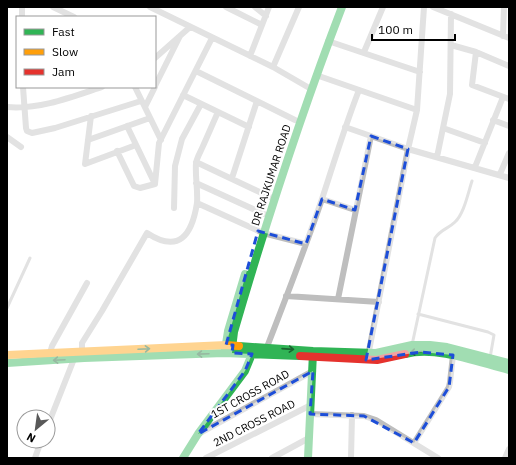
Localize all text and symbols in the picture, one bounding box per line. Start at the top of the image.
legend [16,16,156,88]
scale bar [372,16,455,42]
text: 100 m [378,22,413,37]
text: Fast [52,24,75,39]
text: Slow [52,44,78,59]
text: Jam [52,64,75,79]
street label: DR RAJKUMAR ROAD [248,123,294,227]
one-way arrow [137,345,150,352]
one-way arrow [281,345,294,352]
one-way arrow [410,349,423,356]
one-way arrow [197,350,210,357]
one-way arrow [53,356,66,364]
street label: 1ST CROSS ROAD [208,367,292,421]
street label: 2ND CROSS ROAD [211,396,297,450]
north arrow [16,409,56,449]
text: N [24,430,38,446]

